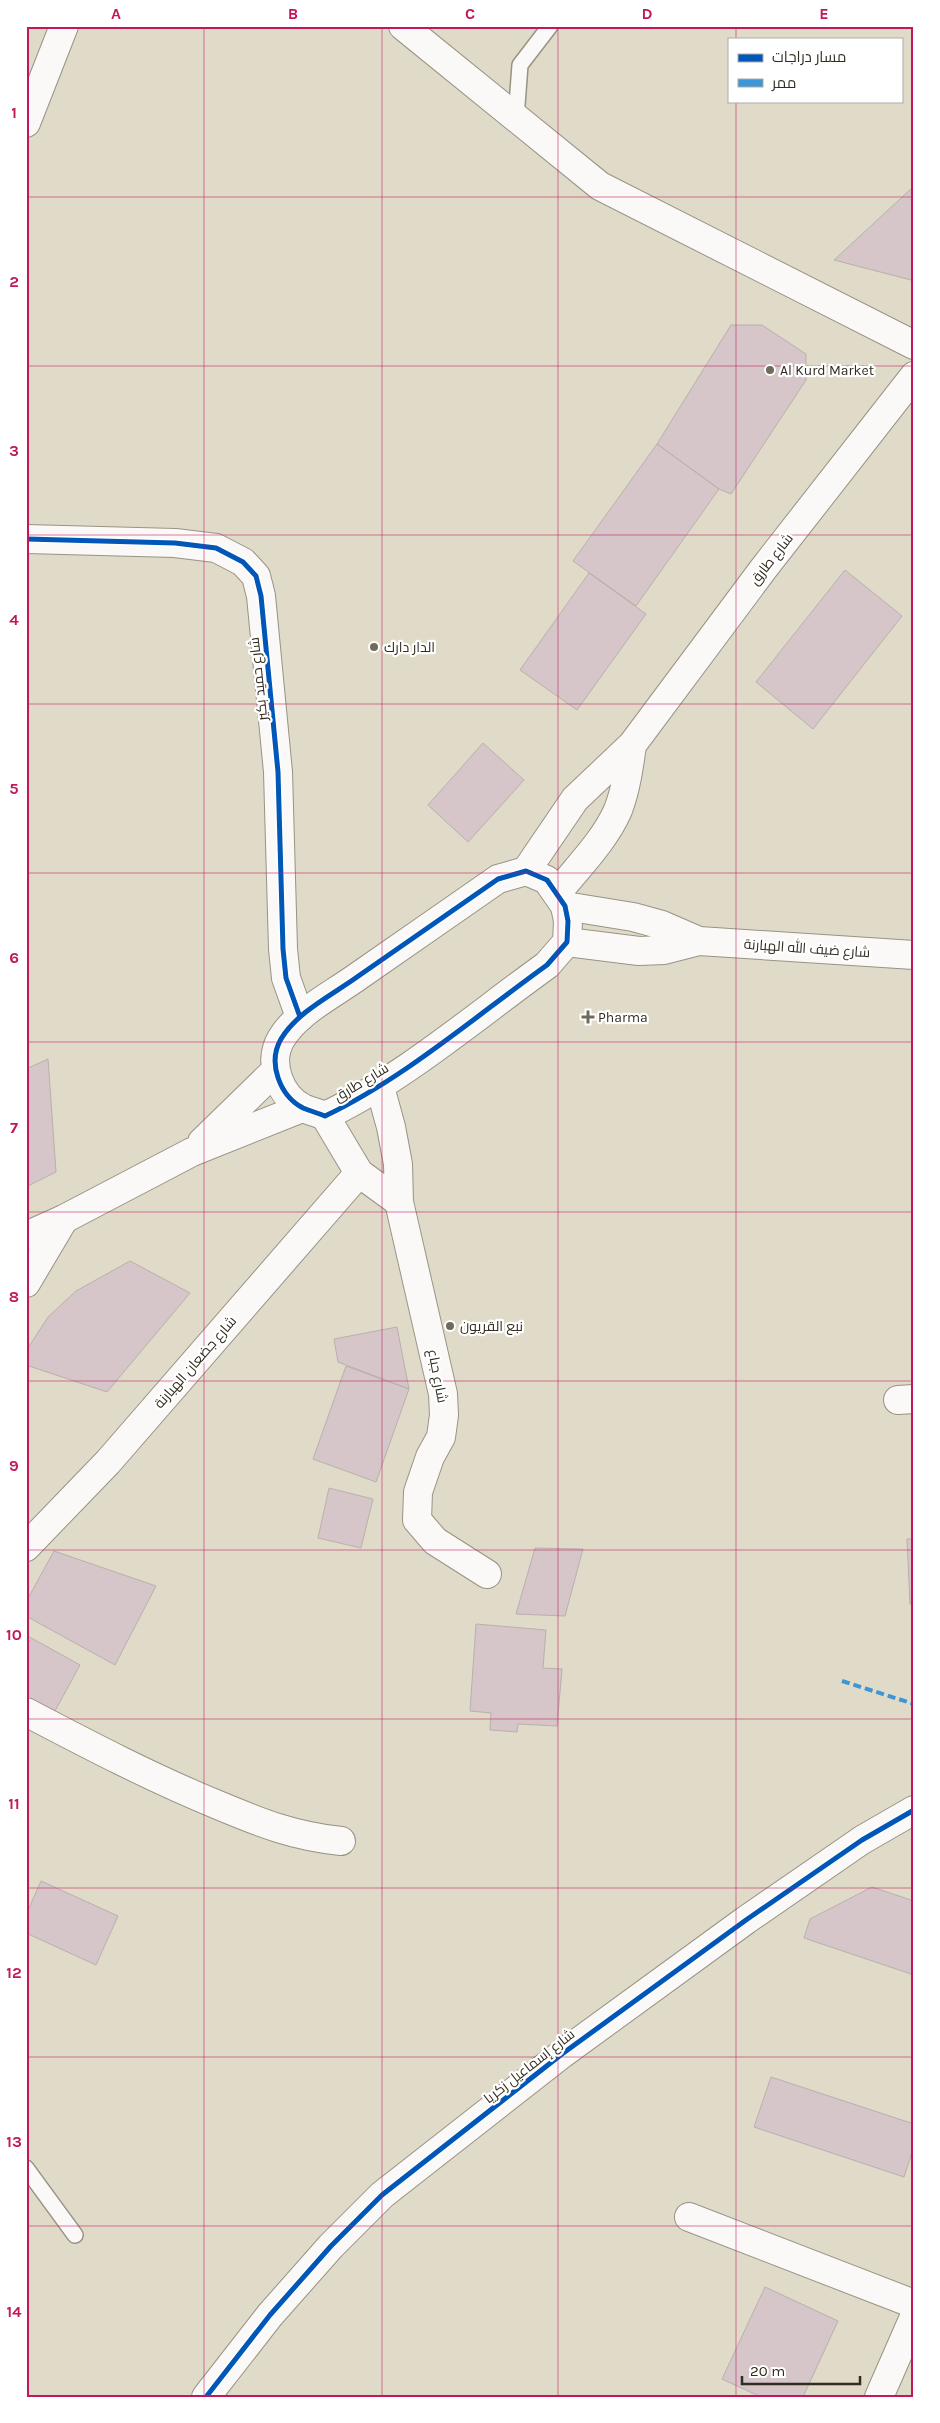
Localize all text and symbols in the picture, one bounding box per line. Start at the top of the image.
text: A [111,4,121,23]
text: B [288,4,298,23]
text: C [465,4,475,23]
text: D [642,4,653,23]
text: E [819,4,829,23]
legend [728,38,902,102]
text: مسار دراجات [772,48,846,66]
text: ممر [771,74,796,92]
text: 1 [11,103,17,122]
text: 2 [9,272,19,291]
place label: Al Kurd Market [780,362,874,379]
marker: Al Kurd Market [764,364,776,376]
text: 3 [9,441,19,460]
street label: شارع طارق [746,530,797,588]
text: 4 [9,610,19,629]
street label: شارع حميد بكير [246,636,271,723]
place label: الدار دارك [384,639,435,656]
marker: الدار دارك [368,641,380,653]
text: 5 [9,779,19,798]
street label: شارع ضيف الله الهبارنة [743,935,871,961]
text: 6 [9,948,19,967]
place label: Pharma [598,1009,648,1026]
marker: Pharma [582,1011,594,1023]
street label: شارع طارق [331,1059,392,1105]
text: 7 [10,1118,18,1137]
text: 8 [9,1287,19,1306]
street label: شارع جضعان الهبارنة [151,1313,240,1412]
place label: نبع القريون [460,1318,523,1335]
marker: نبع القريون [444,1320,456,1332]
street label: شارع جباع [424,1348,451,1404]
text: 9 [9,1456,19,1475]
text: 10 [6,1625,22,1644]
text: 11 [8,1794,20,1813]
text: 12 [6,1963,22,1982]
street label: شارع إسماعيل زكريا [481,2026,578,2107]
text: 13 [6,2132,22,2151]
text: 14 [6,2302,22,2321]
scale bar [742,2353,860,2385]
text: 20 m [750,2362,785,2380]

